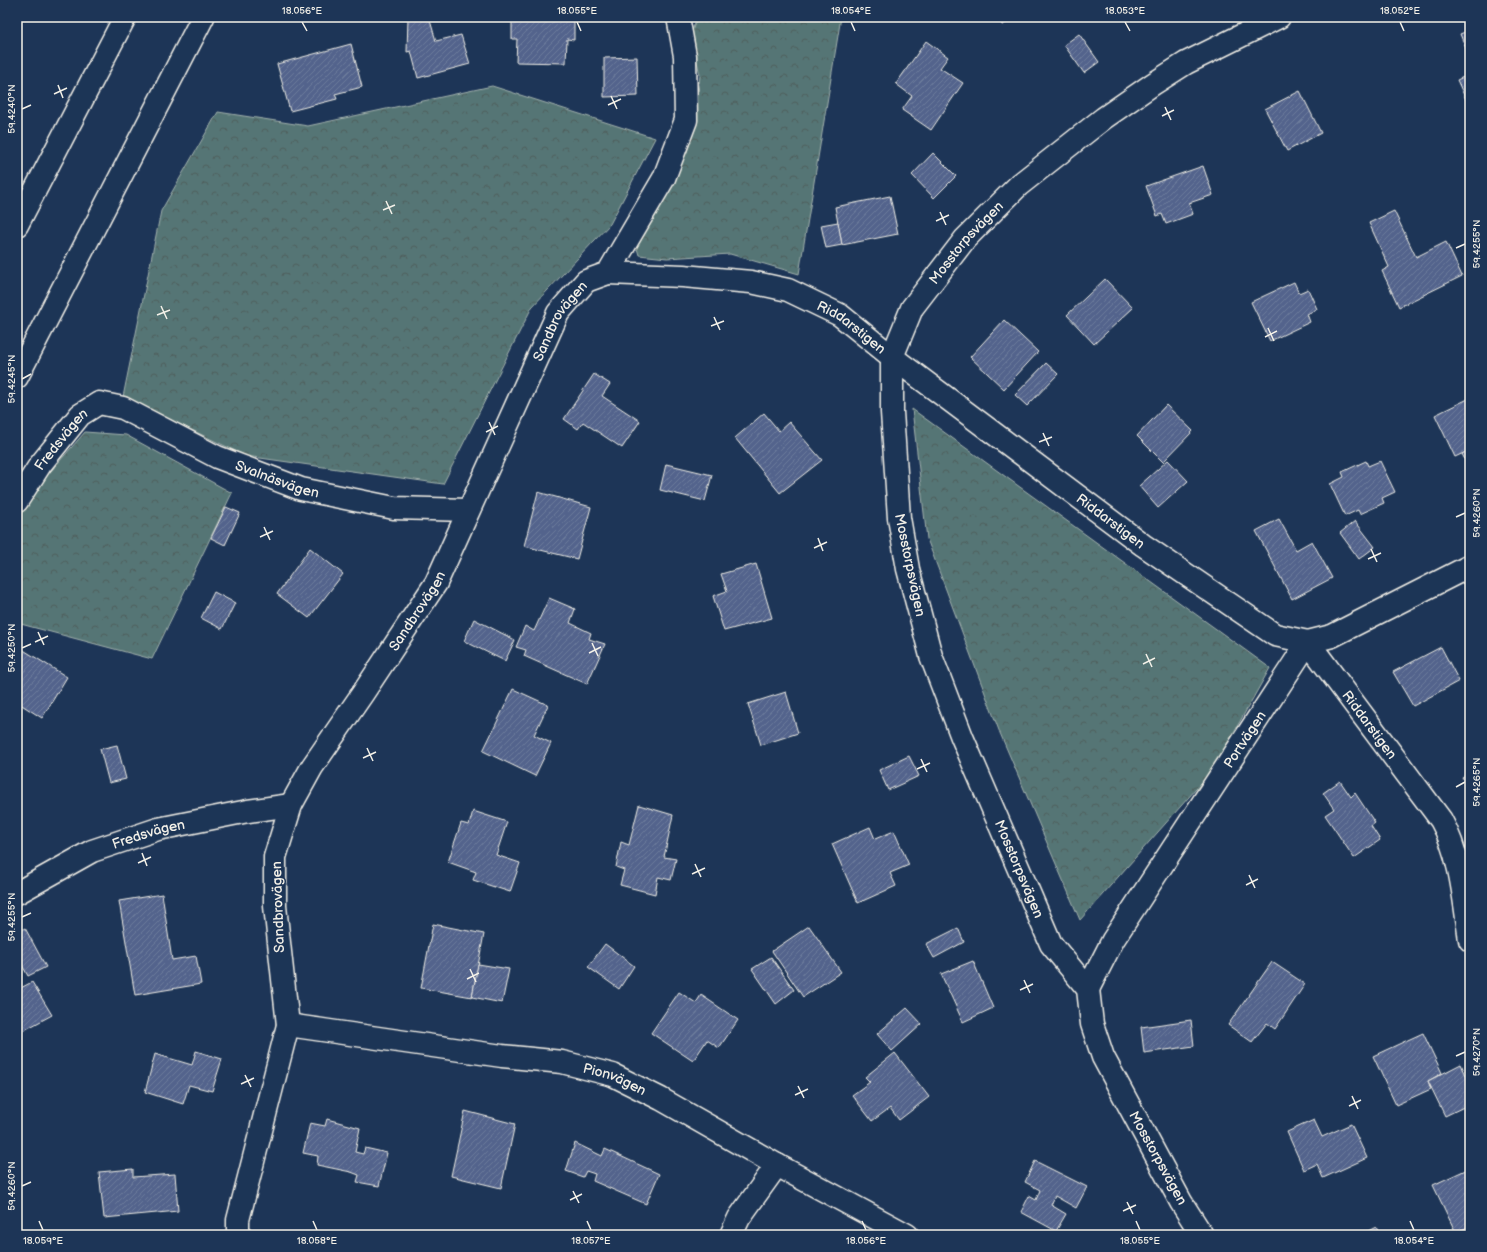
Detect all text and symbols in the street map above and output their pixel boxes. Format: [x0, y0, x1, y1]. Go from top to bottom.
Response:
text: 18.056°E [282, 5, 323, 17]
text: 18.055°E [557, 5, 597, 17]
text: 18.054°E [831, 5, 871, 17]
text: 18.053°E [1105, 5, 1146, 17]
text: 18.052°E [1380, 5, 1420, 17]
text: 59.4240°N [6, 84, 18, 134]
street label: Mosstorpsvägen [925, 197, 1007, 287]
text: 59.4255°N [1471, 220, 1483, 268]
street label: Sandbrovägen [529, 277, 591, 364]
street label: Riddarstigen [814, 297, 890, 357]
text: 59.4245°N [6, 354, 18, 404]
street label: Fredsvägen [30, 404, 90, 473]
street label: Svalnäsvägen [233, 456, 321, 501]
text: 59.4260°N [1471, 488, 1483, 538]
street label: Riddarstigen [1073, 490, 1148, 552]
street label: Mosstorpsvägen [891, 512, 929, 618]
street label: Sandbrovägen [385, 568, 449, 654]
text: 59.4250°N [6, 623, 18, 673]
street label: Riddarstigen [1339, 687, 1401, 762]
street label: Portvägen [1220, 707, 1269, 771]
text: 59.4265°N [1471, 757, 1483, 807]
street label: Fredsvägen [110, 815, 186, 852]
street label: Mosstorpsvägen [991, 818, 1047, 921]
street label: Sandbrovägen [268, 861, 288, 953]
text: 59.4255°N [6, 893, 18, 941]
text: 59.4270°N [1471, 1028, 1483, 1076]
street label: Pionvägen [581, 1059, 649, 1099]
street label: Mosstorpsvägen [1125, 1108, 1191, 1208]
text: 59.4260°N [6, 1161, 18, 1211]
text: 18.059°E [23, 1235, 64, 1247]
text: 18.058°E [297, 1235, 338, 1247]
text: 18.057°E [571, 1235, 611, 1247]
text: 18.056°E [846, 1235, 887, 1247]
text: 18.055°E [1120, 1235, 1160, 1247]
text: 18.054°E [1394, 1235, 1434, 1247]

